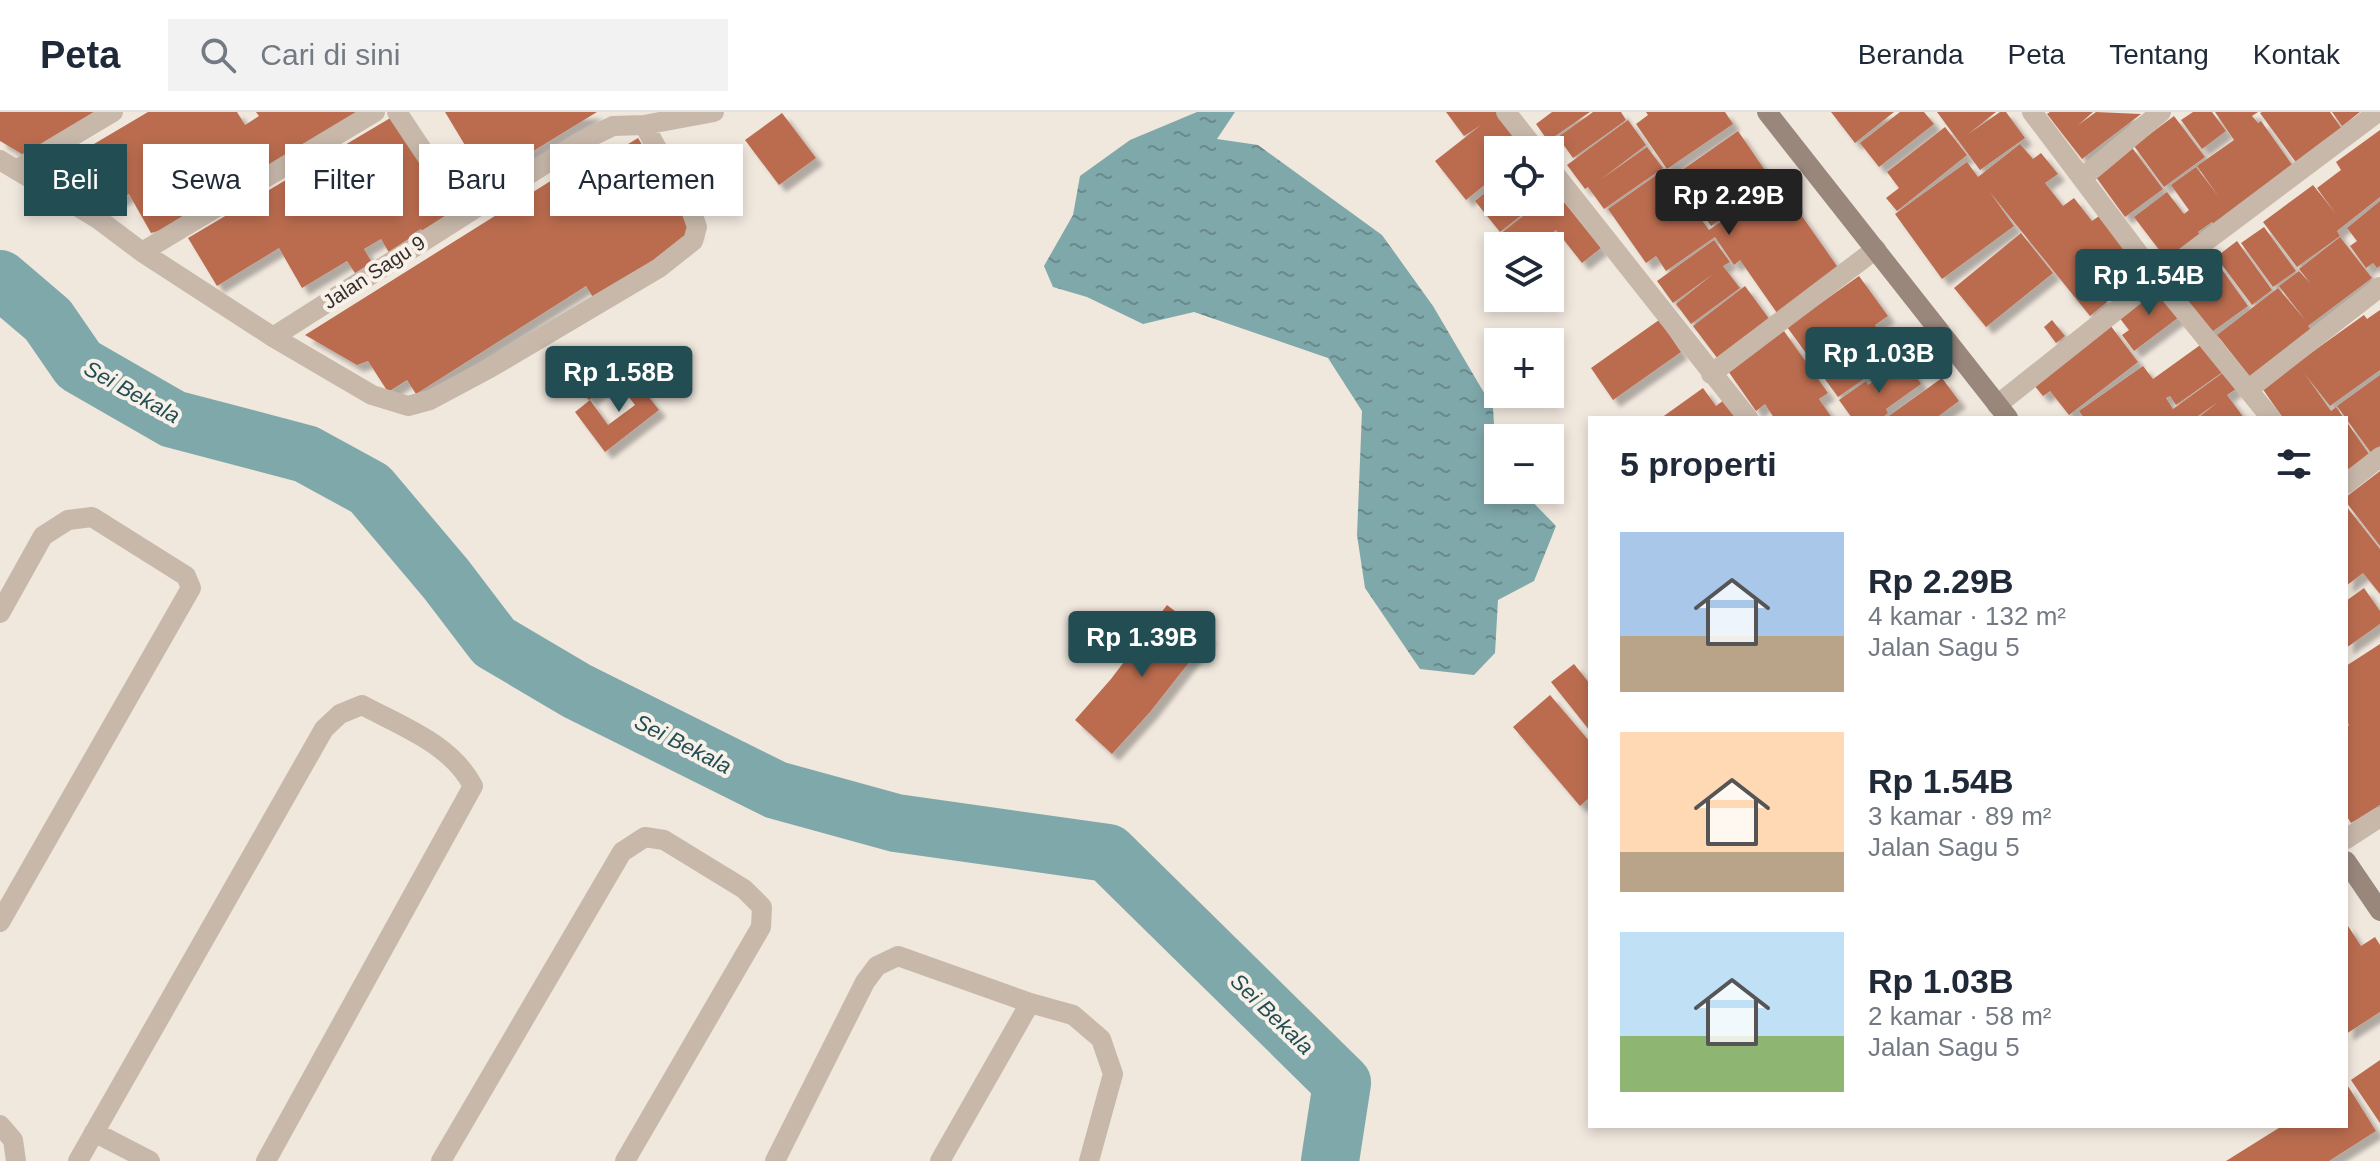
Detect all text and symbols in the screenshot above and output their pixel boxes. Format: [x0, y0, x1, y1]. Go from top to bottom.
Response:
search box [168, 19, 728, 91]
icon: search [196, 33, 240, 77]
text: Peta [40, 34, 120, 76]
text: Cari di sini [260, 38, 400, 71]
text: Beranda [1858, 39, 1964, 70]
text: Peta [2008, 39, 2065, 70]
text: Tentang [2109, 39, 2209, 70]
text: Kontak [2253, 39, 2340, 70]
map controls [1484, 136, 1564, 504]
button: locate [1484, 136, 1564, 216]
chip: Beli [24, 144, 127, 216]
chip: Sewa [143, 144, 269, 216]
chip: Filter [285, 144, 403, 216]
chip: Baru [419, 144, 534, 216]
chip: Apartemen [550, 144, 743, 216]
pin: Rp 2.29B [1646, 169, 1812, 237]
text: Rp 2.29B [1673, 180, 1785, 210]
street label: Jalan Sagu 9 [319, 231, 429, 313]
button: layers [1484, 232, 1564, 312]
pin: Rp 1.54B [2066, 249, 2232, 317]
text: Rp 1.54B [2093, 260, 2205, 290]
pin: Rp 1.03B [1796, 327, 1962, 395]
button: + [1484, 328, 1564, 408]
text: Rp 1.03B [1823, 338, 1935, 368]
pin: Rp 1.58B [536, 346, 702, 414]
water label: Sei Bekala [80, 356, 184, 428]
text: Rp 1.58B [563, 357, 675, 387]
button: − [1484, 424, 1564, 504]
icon: filters [2272, 442, 2316, 486]
text: 5 properti [1620, 445, 1777, 483]
text: Rp 2.29B [1868, 562, 2014, 600]
icon: home [1684, 564, 1780, 660]
text: 4 kamar · 132 m² [1868, 601, 2066, 631]
pin: Rp 1.39B [1059, 611, 1225, 679]
text: Rp 1.39B [1086, 622, 1198, 652]
text: Jalan Sagu 5 [1868, 632, 2020, 662]
water label: Sei Bekala [630, 709, 736, 779]
text: Rp 1.54B [1868, 762, 2014, 800]
icon: home [1684, 764, 1780, 860]
text: 3 kamar · 89 m² [1868, 801, 2052, 831]
text: Jalan Sagu 5 [1868, 832, 2020, 862]
text: Rp 1.03B [1868, 962, 2014, 1000]
icon: home [1684, 964, 1780, 1060]
water label: Sei Bekala [1225, 968, 1319, 1060]
text: 2 kamar · 58 m² [1868, 1001, 2052, 1031]
text: Jalan Sagu 5 [1868, 1032, 2020, 1062]

